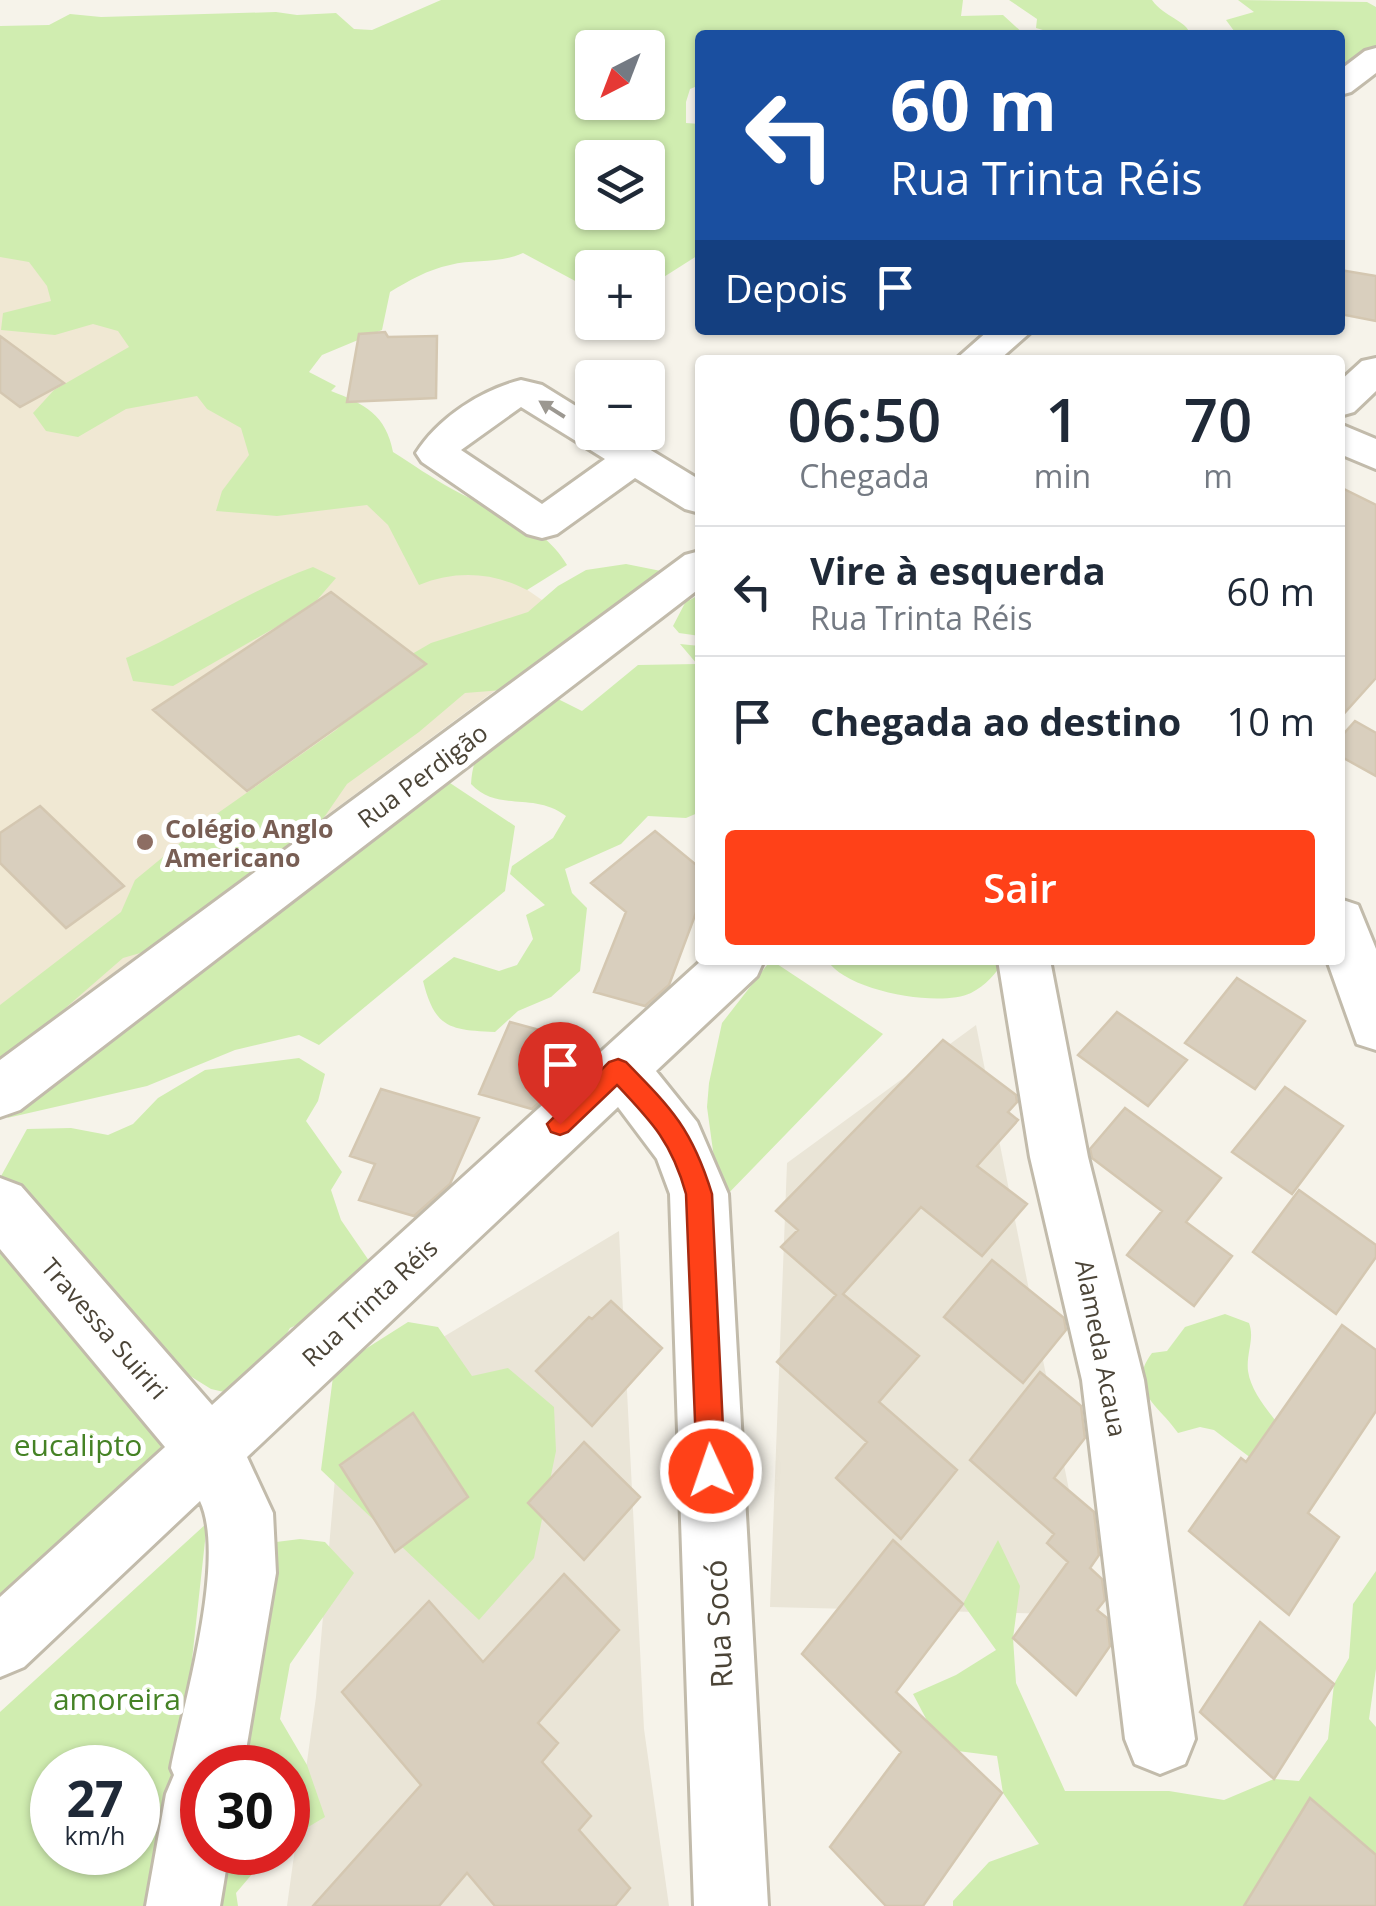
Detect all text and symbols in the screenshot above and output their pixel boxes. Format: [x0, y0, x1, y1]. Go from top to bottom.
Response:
north arrow [575, 30, 665, 120]
map controls [575, 30, 665, 450]
text: 60 m [890, 56, 1057, 152]
icon: left [725, 70, 855, 200]
button: layers [575, 140, 665, 230]
text: Rua Trinta Réis [890, 147, 1203, 208]
button: + [575, 250, 665, 340]
icon: arrive [868, 260, 923, 315]
text: Depois [725, 262, 848, 314]
button: − [575, 360, 665, 450]
text: 06:50 [788, 378, 941, 460]
text: 1 [1045, 378, 1080, 460]
text: 70 [1184, 378, 1252, 460]
one-way arrow [538, 401, 566, 418]
text: Chegada [799, 454, 930, 497]
text: min [1034, 454, 1091, 497]
text: m [1203, 454, 1233, 497]
text: Vire à esquerda [810, 544, 1106, 596]
icon: left [725, 564, 780, 619]
text: 60 m [1226, 565, 1315, 617]
text: Rua Trinta Réis [810, 596, 1032, 639]
icon: arrive [725, 694, 780, 749]
text: Chegada ao destino [810, 695, 1181, 747]
text: 10 m [1226, 695, 1315, 747]
street label: Rua Perdigão [350, 715, 494, 835]
place label: Colégio Anglo Americano [165, 811, 333, 874]
button: Sair [725, 830, 1315, 945]
marker: Colégio Anglo Americano [134, 831, 156, 853]
pin [518, 1022, 603, 1125]
icon: arrive [533, 1037, 588, 1092]
street label: Rua Trinta Réis [294, 1230, 444, 1374]
street label: Travessa Suiriri [34, 1250, 176, 1406]
street label: Alameda Acaua [1068, 1257, 1136, 1439]
position arrow [659, 1419, 763, 1523]
park label: eucalipto [14, 1424, 142, 1465]
street label: Rua Socó [694, 1559, 742, 1689]
park label: amoreira [53, 1678, 181, 1719]
speed limit sign: 30 [180, 1745, 310, 1875]
text: 27 [66, 1764, 124, 1832]
text: km/h [65, 1818, 125, 1852]

